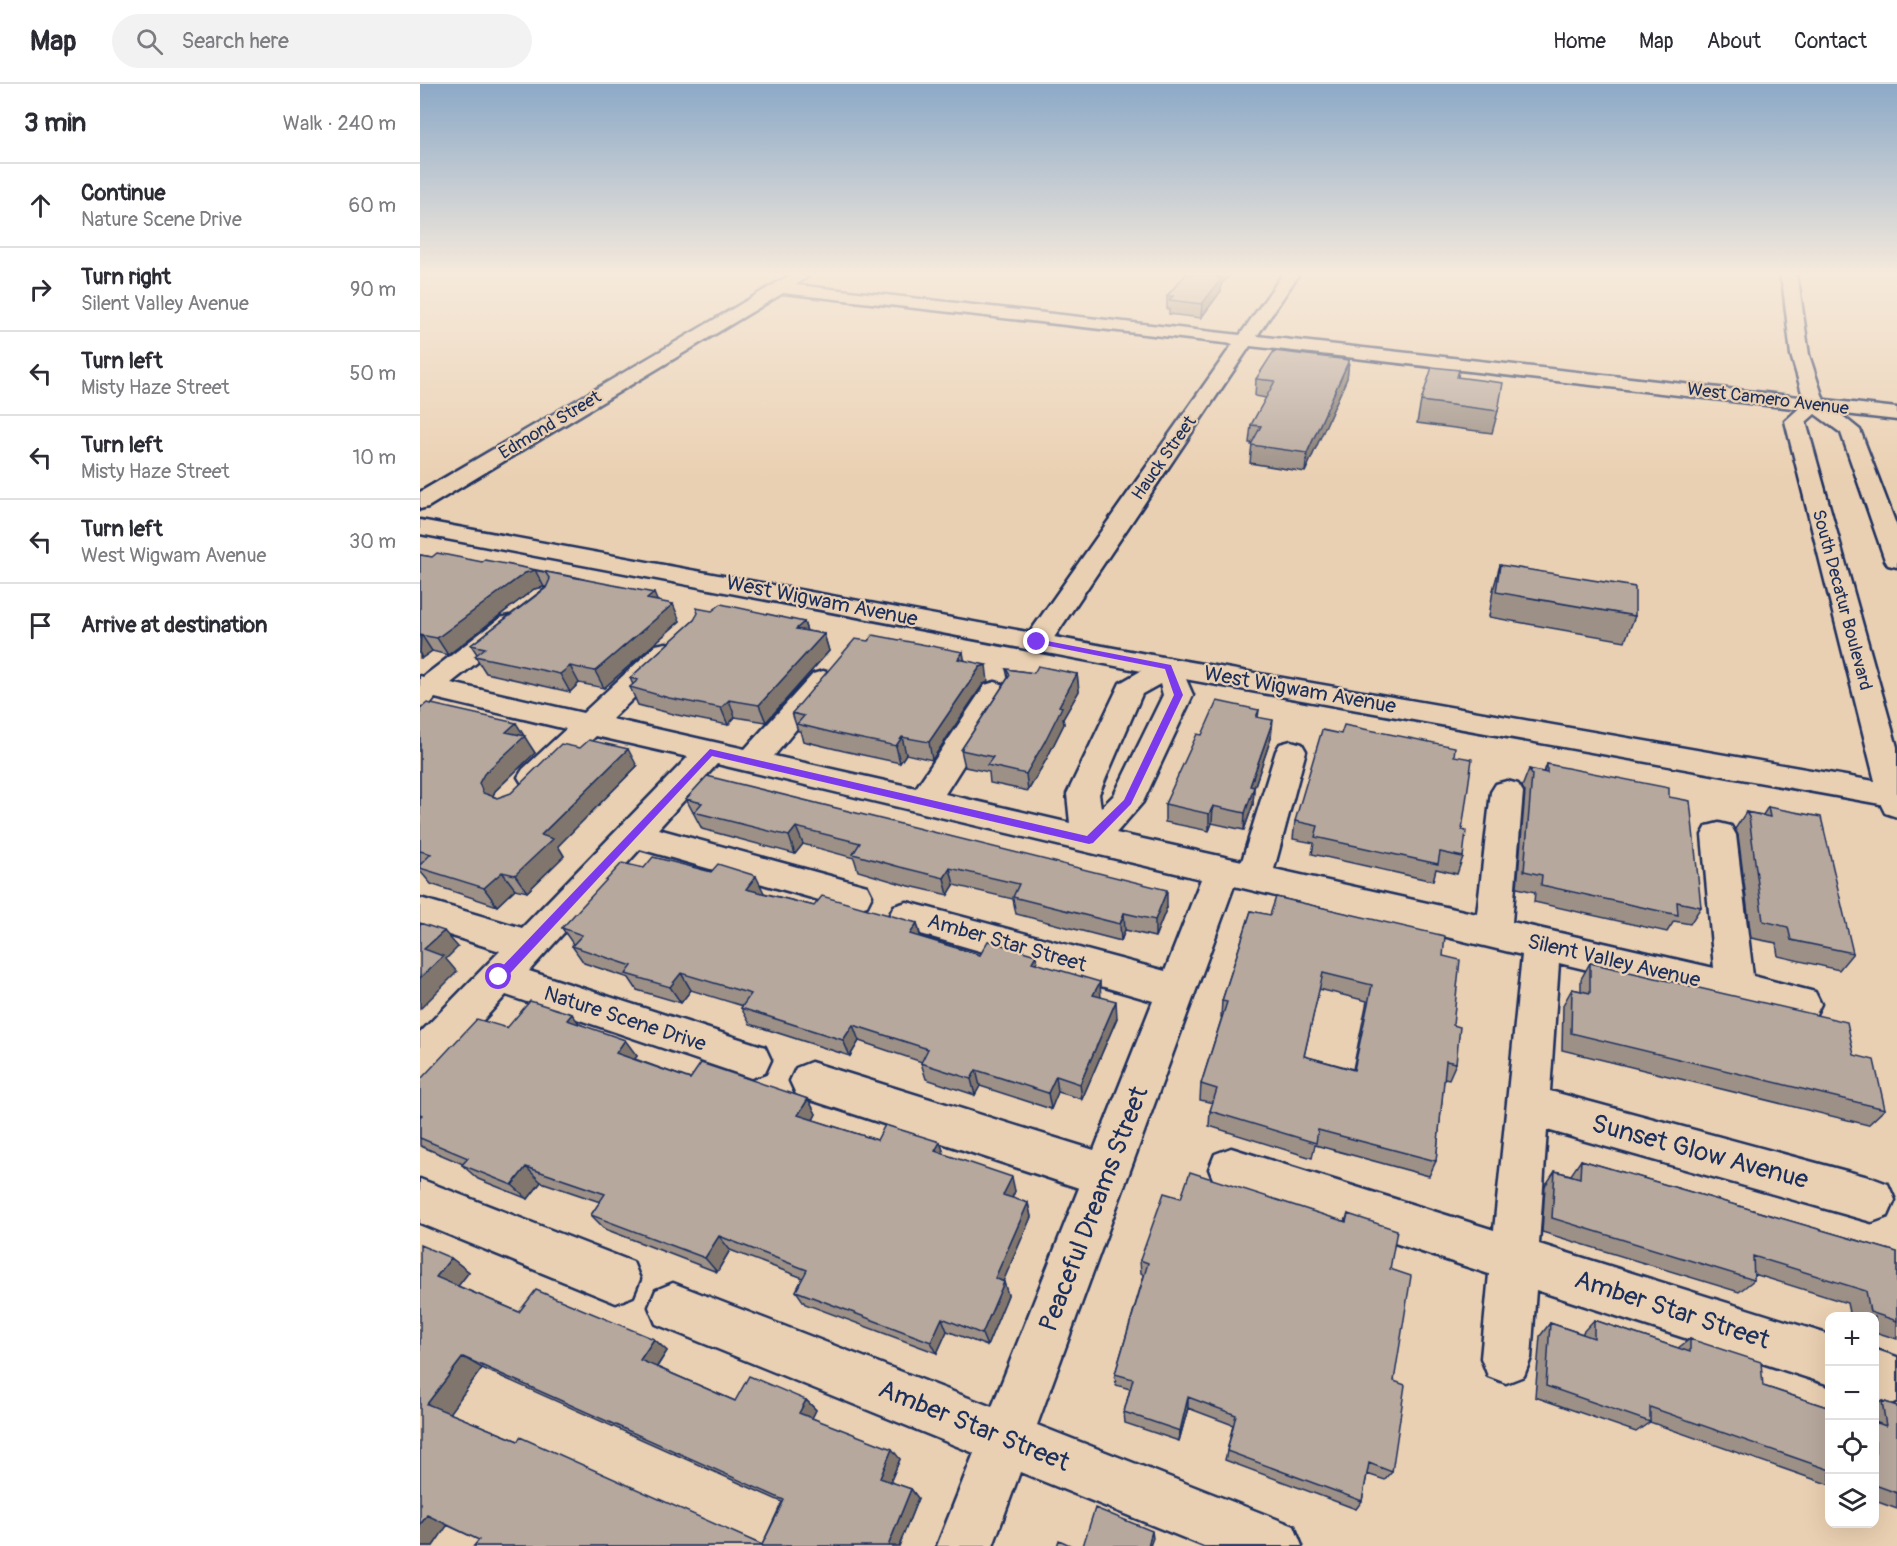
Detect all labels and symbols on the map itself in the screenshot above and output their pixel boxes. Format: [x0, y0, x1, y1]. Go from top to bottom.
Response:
street label: West Camero Avenue [1686, 378, 1850, 420]
street label: Edmond Street [495, 385, 606, 465]
street label: Hauck Street [1127, 411, 1202, 505]
street label: South Decatur Boulevard [1807, 507, 1877, 693]
street label: West Wigwam Avenue [724, 569, 921, 633]
route end [1023, 628, 1049, 654]
street label: West Wigwam Avenue [1202, 660, 1399, 720]
street label: Amber Star Street [924, 907, 1090, 979]
street label: Silent Valley Avenue [1525, 928, 1704, 994]
route start [485, 963, 511, 989]
street label: Nature Scene Drive [541, 980, 710, 1058]
street label: Peaceful Dreams Street [1032, 1081, 1156, 1336]
street label: Sunset Glow Avenue [1588, 1108, 1812, 1196]
street label: Amber Star Street [1570, 1263, 1774, 1357]
street label: Amber Star Street [874, 1373, 1075, 1479]

